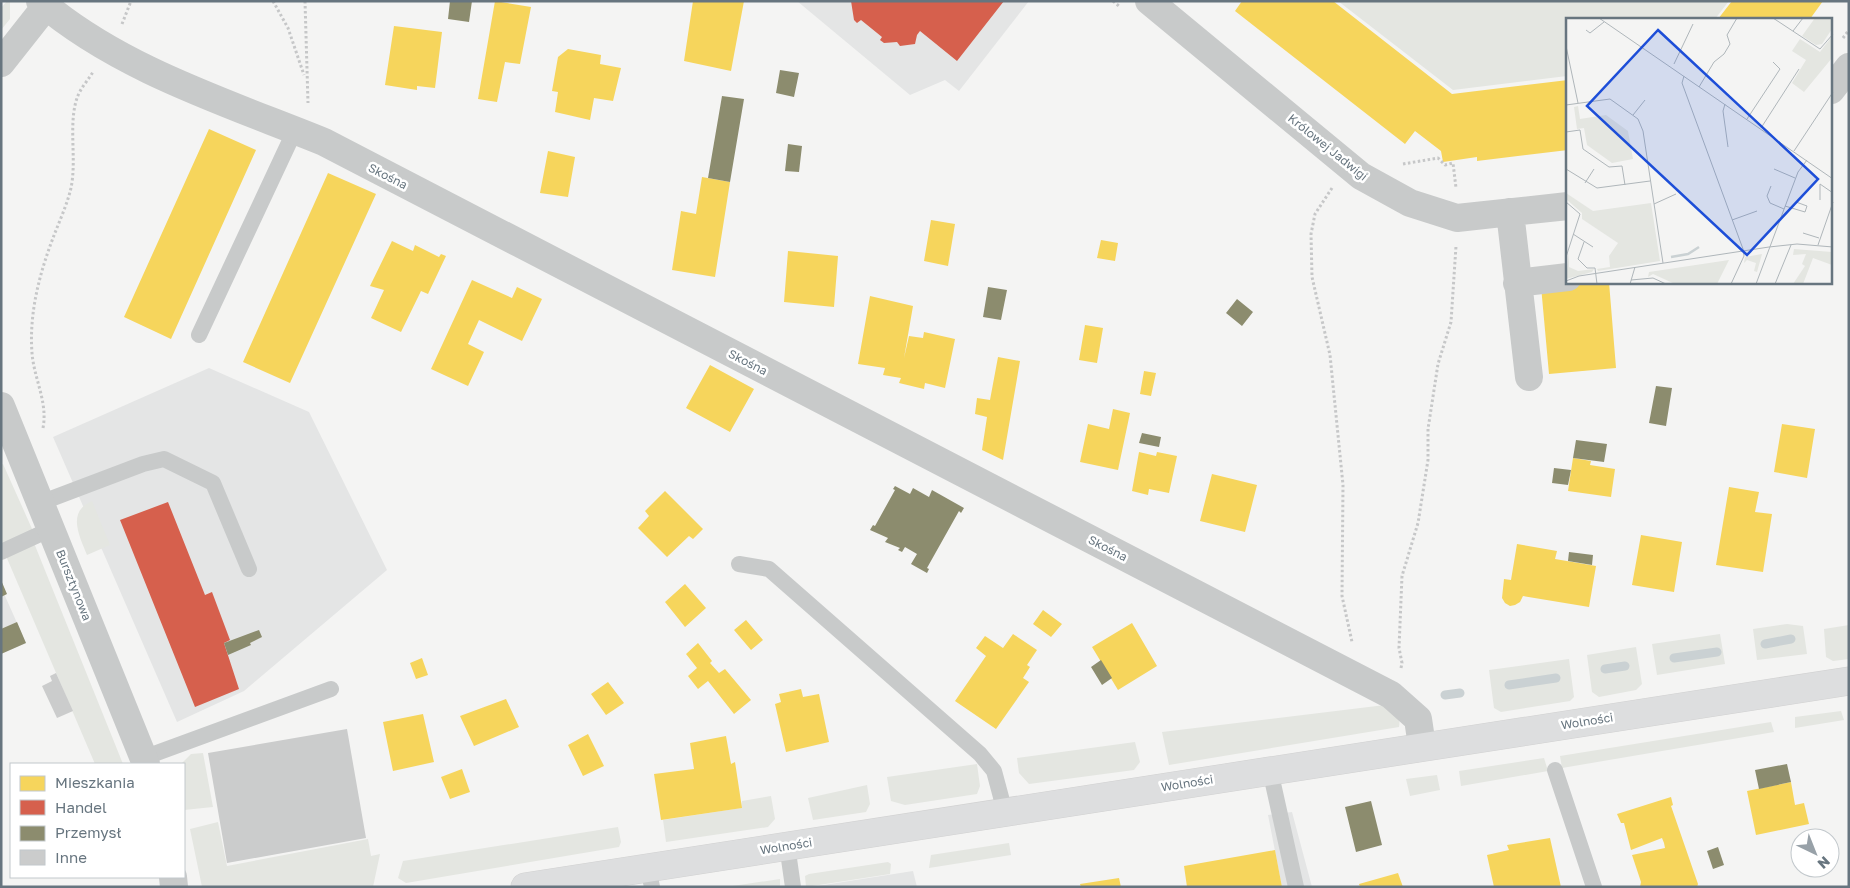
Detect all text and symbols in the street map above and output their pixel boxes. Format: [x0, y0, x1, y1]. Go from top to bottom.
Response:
inset map [1566, 18, 1832, 284]
street label: Królowej Jadwigi [1285, 110, 1371, 184]
street label: Skośna [366, 160, 410, 192]
street label: Skośna [726, 346, 770, 378]
street label: Skośna [1086, 532, 1130, 564]
street label: Bursztynowa [53, 547, 95, 623]
street label: Wolności [1560, 709, 1614, 733]
legend [10, 763, 185, 878]
street label: Wolności [1160, 771, 1214, 795]
text: Mieszkania [55, 773, 135, 791]
text: Handel [55, 798, 107, 816]
text: Przemysł [55, 823, 122, 841]
north arrow [1790, 828, 1840, 878]
street label: Wolności [759, 834, 813, 858]
text: Inne [55, 848, 87, 866]
text: N [1815, 853, 1834, 873]

